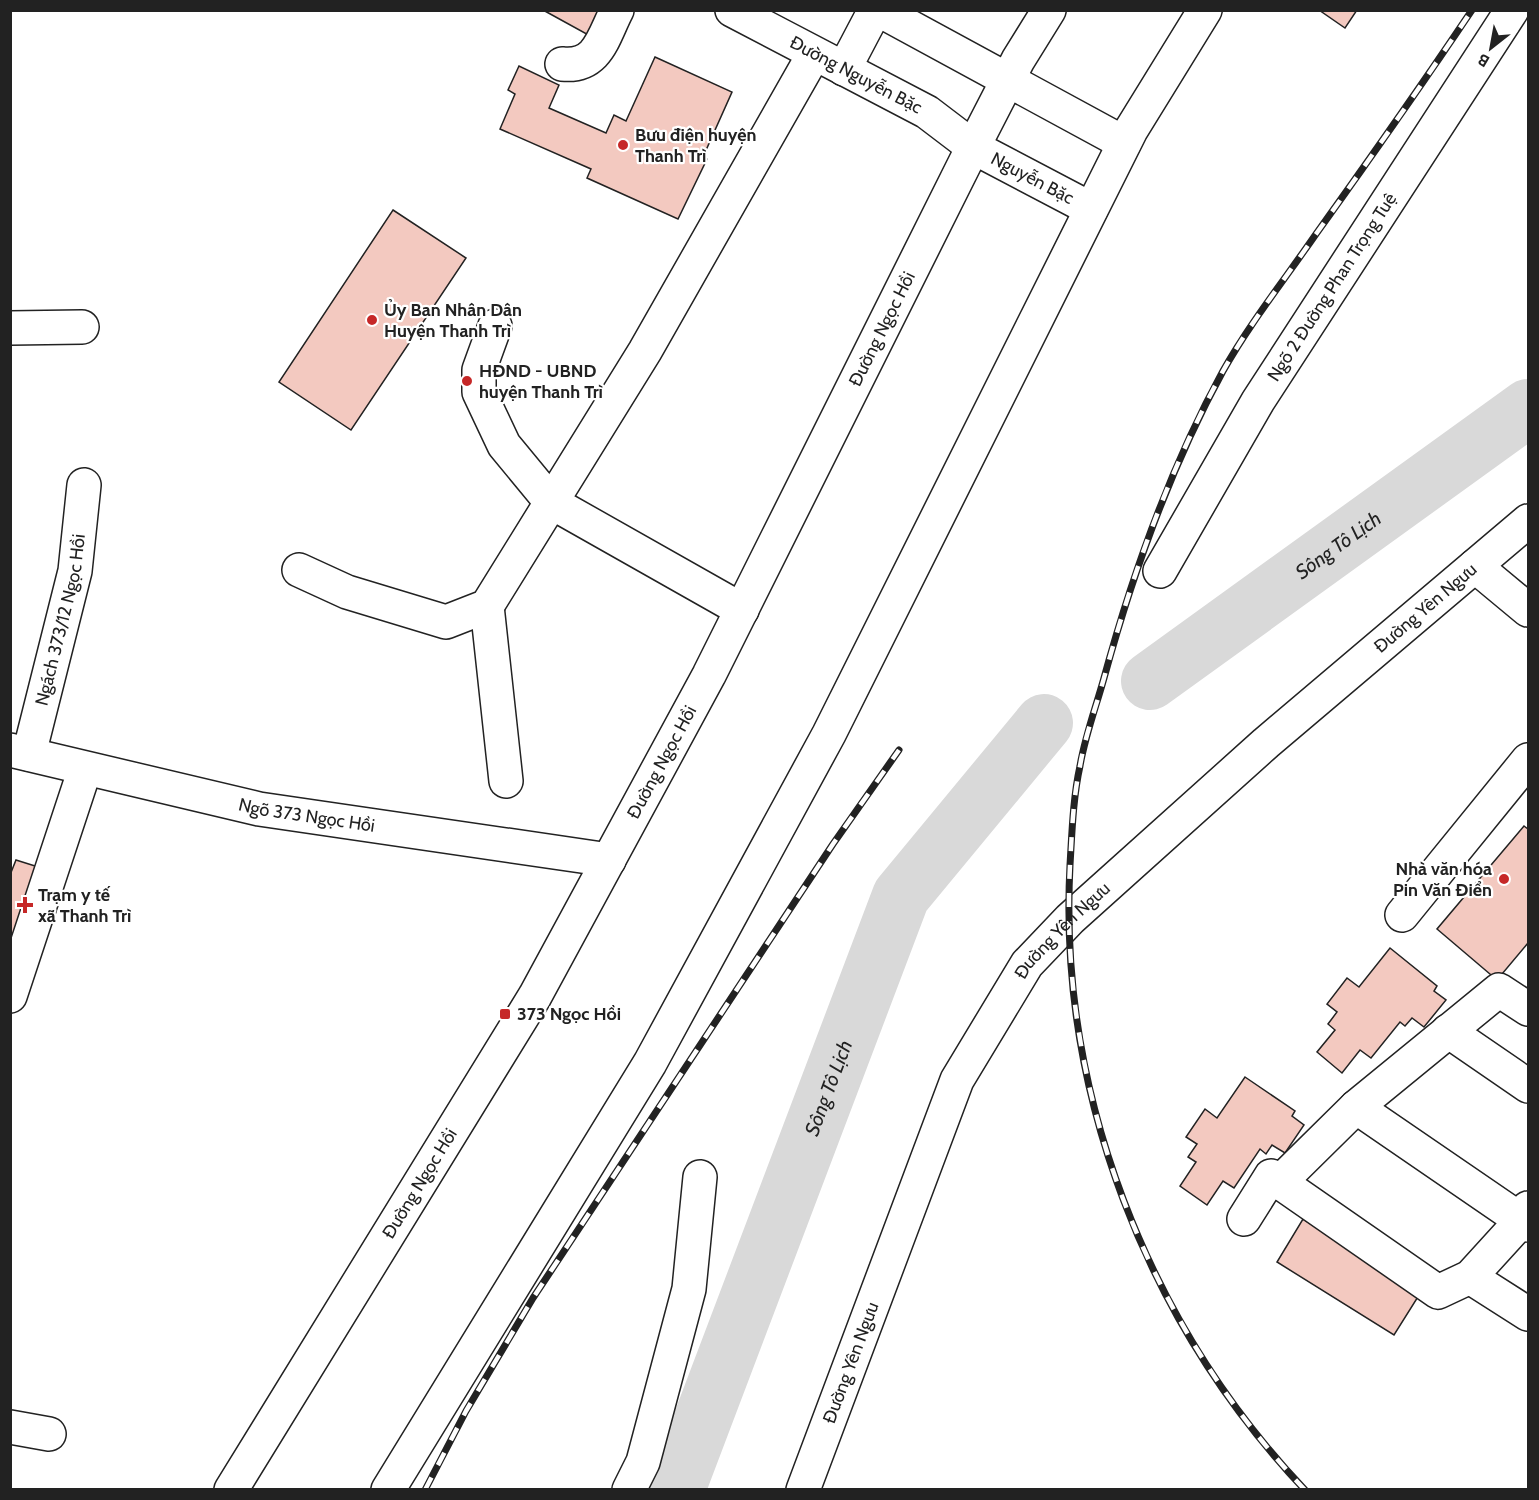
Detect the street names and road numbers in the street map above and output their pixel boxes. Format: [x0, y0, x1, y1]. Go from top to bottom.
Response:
street label: Đường Nguyễn Bặc [786, 31, 926, 119]
street label: Nguyễn Bặc [987, 147, 1078, 209]
street label: Ngõ 2 Đường Phan Trọng Tuệ [1263, 189, 1401, 386]
street label: Đường Ngọc Hồi [844, 268, 920, 390]
street label: Ngách 373/12 Ngọc Hồi [31, 533, 90, 708]
street label: Đường Yên Ngưu [1369, 558, 1481, 658]
street label: Đường Ngọc Hồi [622, 702, 701, 823]
street label: Ngõ 373 Ngọc Hồi [236, 794, 376, 837]
street label: Đường Yên Ngưu [1010, 877, 1115, 983]
street label: Đường Ngọc Hồi [377, 1124, 462, 1243]
street label: Đường Yên Ngưu [818, 1299, 884, 1426]

